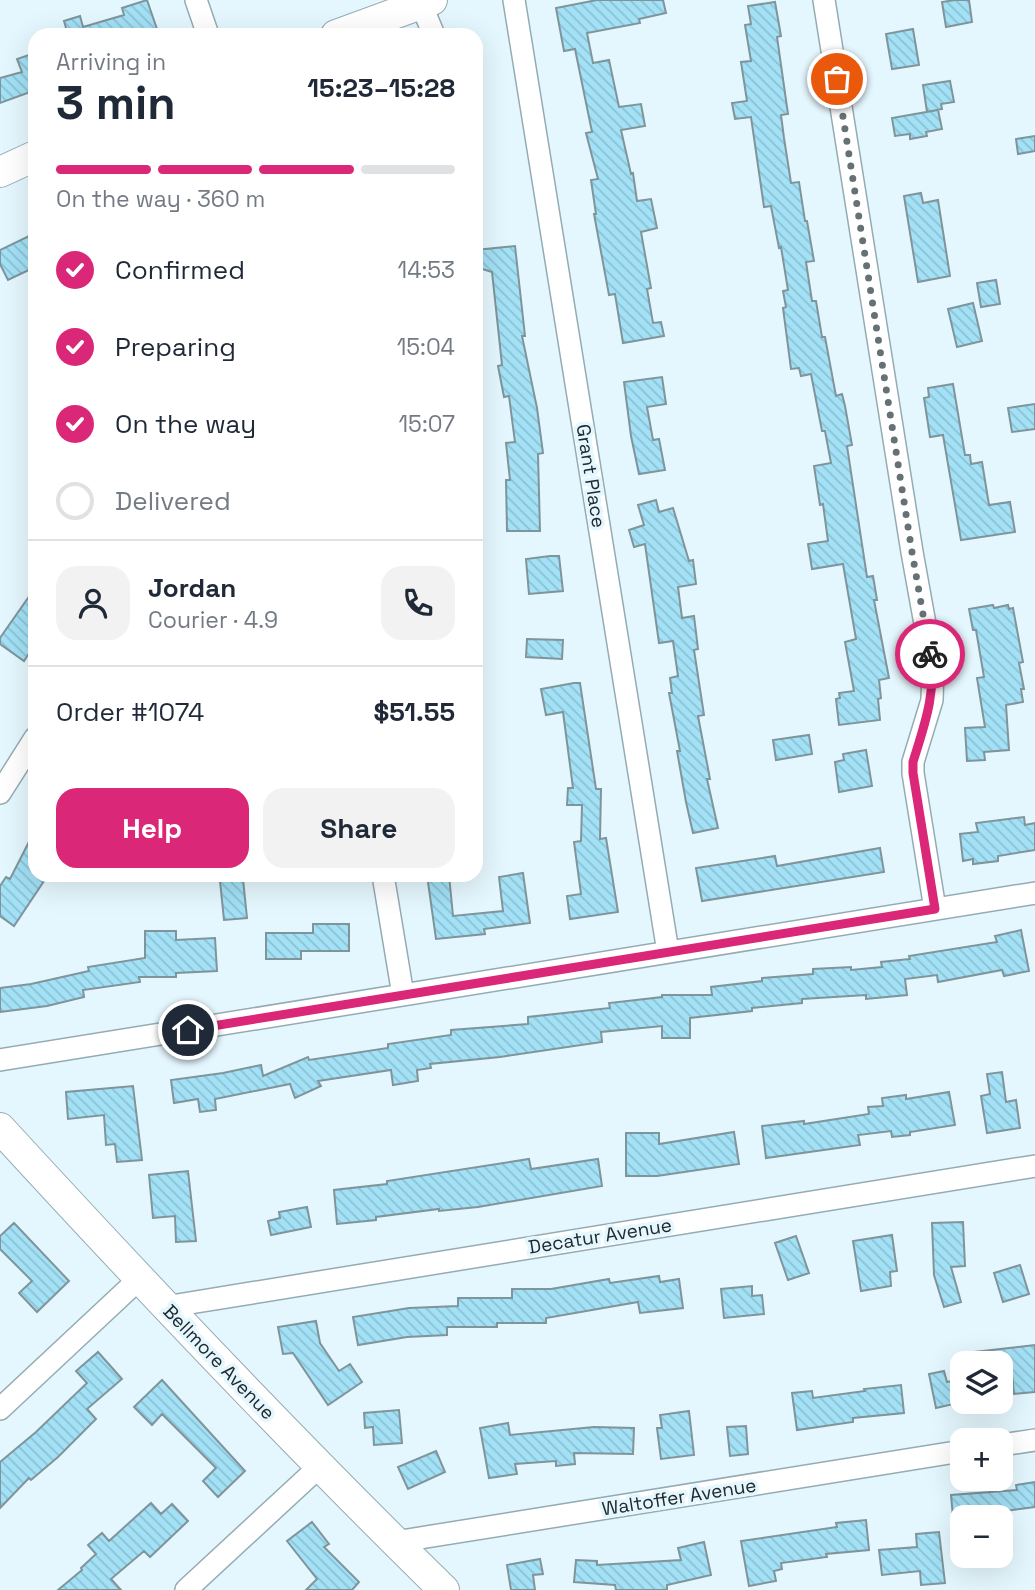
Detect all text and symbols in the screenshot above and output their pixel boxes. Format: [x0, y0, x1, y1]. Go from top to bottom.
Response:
text: Arriving in [56, 47, 166, 77]
pin [807, 49, 867, 109]
icon: bag [818, 60, 856, 98]
text: 15:23–15:28 [307, 71, 455, 105]
text: 3 min [56, 74, 176, 132]
text: On the way · 360 m [56, 184, 265, 214]
icon: check [56, 251, 94, 289]
text: Confirmed [115, 253, 245, 287]
text: 14:53 [398, 255, 455, 285]
icon: check [56, 328, 94, 366]
text: Preparing [115, 330, 236, 364]
text: 15:04 [397, 332, 455, 362]
icon: check [56, 405, 94, 443]
text: On the way [115, 407, 256, 441]
text: 15:07 [398, 409, 455, 439]
street label: Grant Place [570, 422, 612, 530]
text: Delivered [115, 484, 231, 518]
button: person [56, 566, 130, 640]
button: phone [381, 566, 455, 640]
text: Jordan [148, 571, 236, 605]
text: Courier · 4.9 [148, 605, 278, 635]
courier [895, 619, 965, 689]
icon: bike [911, 635, 949, 673]
text: Order #1074 [56, 695, 204, 729]
text: $51.55 [373, 695, 455, 729]
button: Help [56, 788, 249, 868]
button: Share [263, 788, 455, 868]
pin [158, 1000, 218, 1060]
icon: home [169, 1011, 207, 1049]
street label: Decatur Avenue [527, 1212, 673, 1260]
street label: Bellmore Avenue [158, 1299, 280, 1425]
map controls [950, 1351, 1013, 1568]
button: layers [950, 1351, 1013, 1414]
button: + [950, 1428, 1013, 1491]
street label: Waltoffer Avenue [600, 1472, 758, 1522]
button: − [950, 1505, 1013, 1568]

